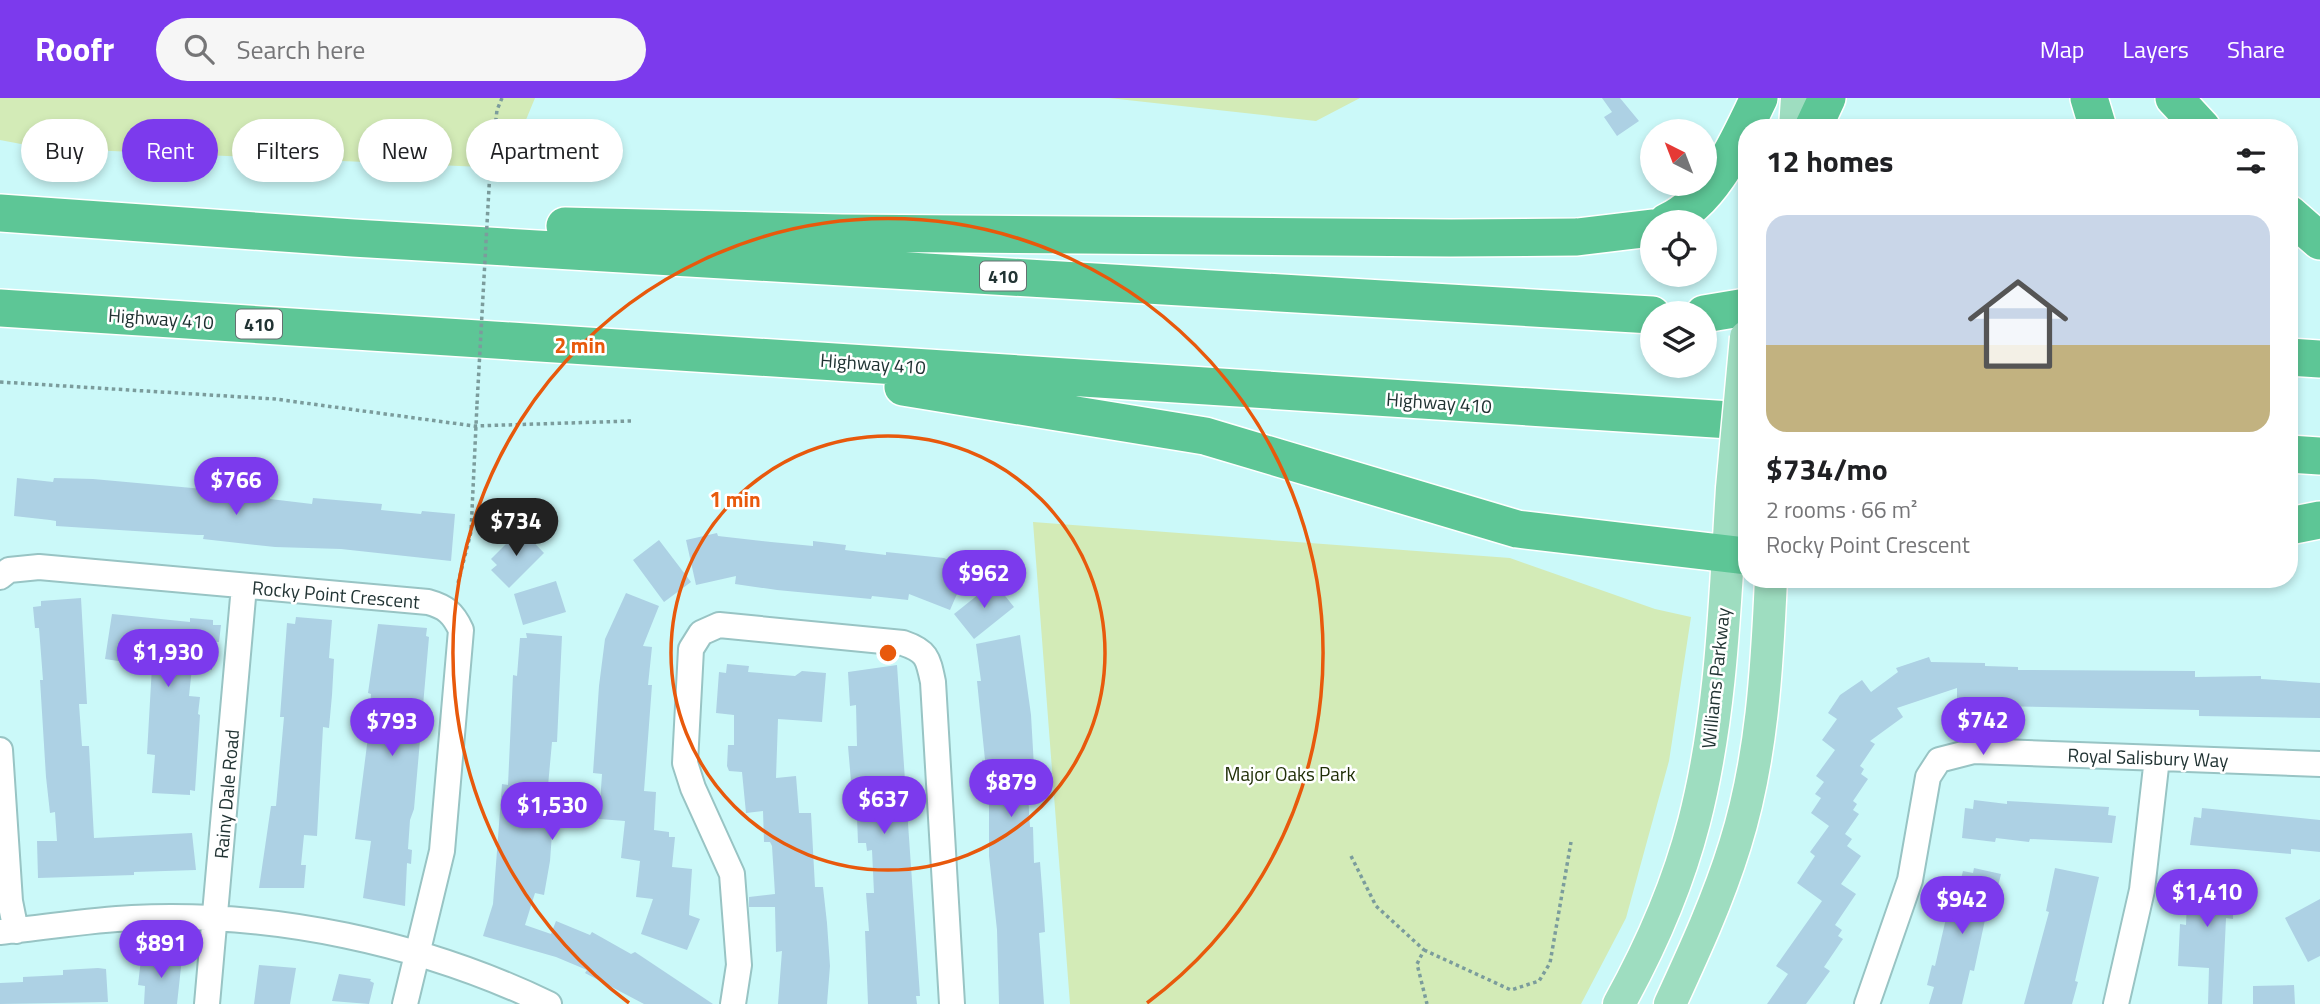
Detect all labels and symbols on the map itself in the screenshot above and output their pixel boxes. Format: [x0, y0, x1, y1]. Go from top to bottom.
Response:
north arrow [1640, 119, 1717, 196]
road number: 410 [980, 261, 1026, 290]
street label: Highway 410 [107, 300, 215, 336]
road number: 410 [236, 309, 282, 338]
text: 2 min [554, 329, 606, 361]
street label: Highway 410 [819, 345, 927, 381]
street label: Highway 410 [1385, 384, 1493, 420]
pin: $766 [195, 458, 277, 517]
text: 1 min [709, 483, 761, 515]
pin: $734 [475, 498, 557, 558]
pin: $962 [943, 550, 1025, 610]
street label: Rocky Point Crescent [251, 572, 421, 616]
street label: Williams Parkway [1693, 606, 1737, 750]
pin: $1,930 [111, 630, 225, 689]
centre of rings [876, 641, 900, 665]
pin: $793 [351, 698, 433, 758]
pin: $742 [1942, 698, 2024, 757]
street label: Rainy Dale Road [206, 728, 246, 860]
street label: Royal Salisbury Way [2067, 740, 2229, 774]
park label: Major Oaks Park [1225, 759, 1355, 788]
pin: $879 [970, 760, 1052, 819]
pin: $637 [843, 776, 925, 836]
pin: $1,530 [495, 782, 609, 842]
pin: $1,410 [2150, 870, 2264, 929]
pin: $942 [1921, 876, 2003, 936]
pin: $891 [120, 920, 202, 980]

